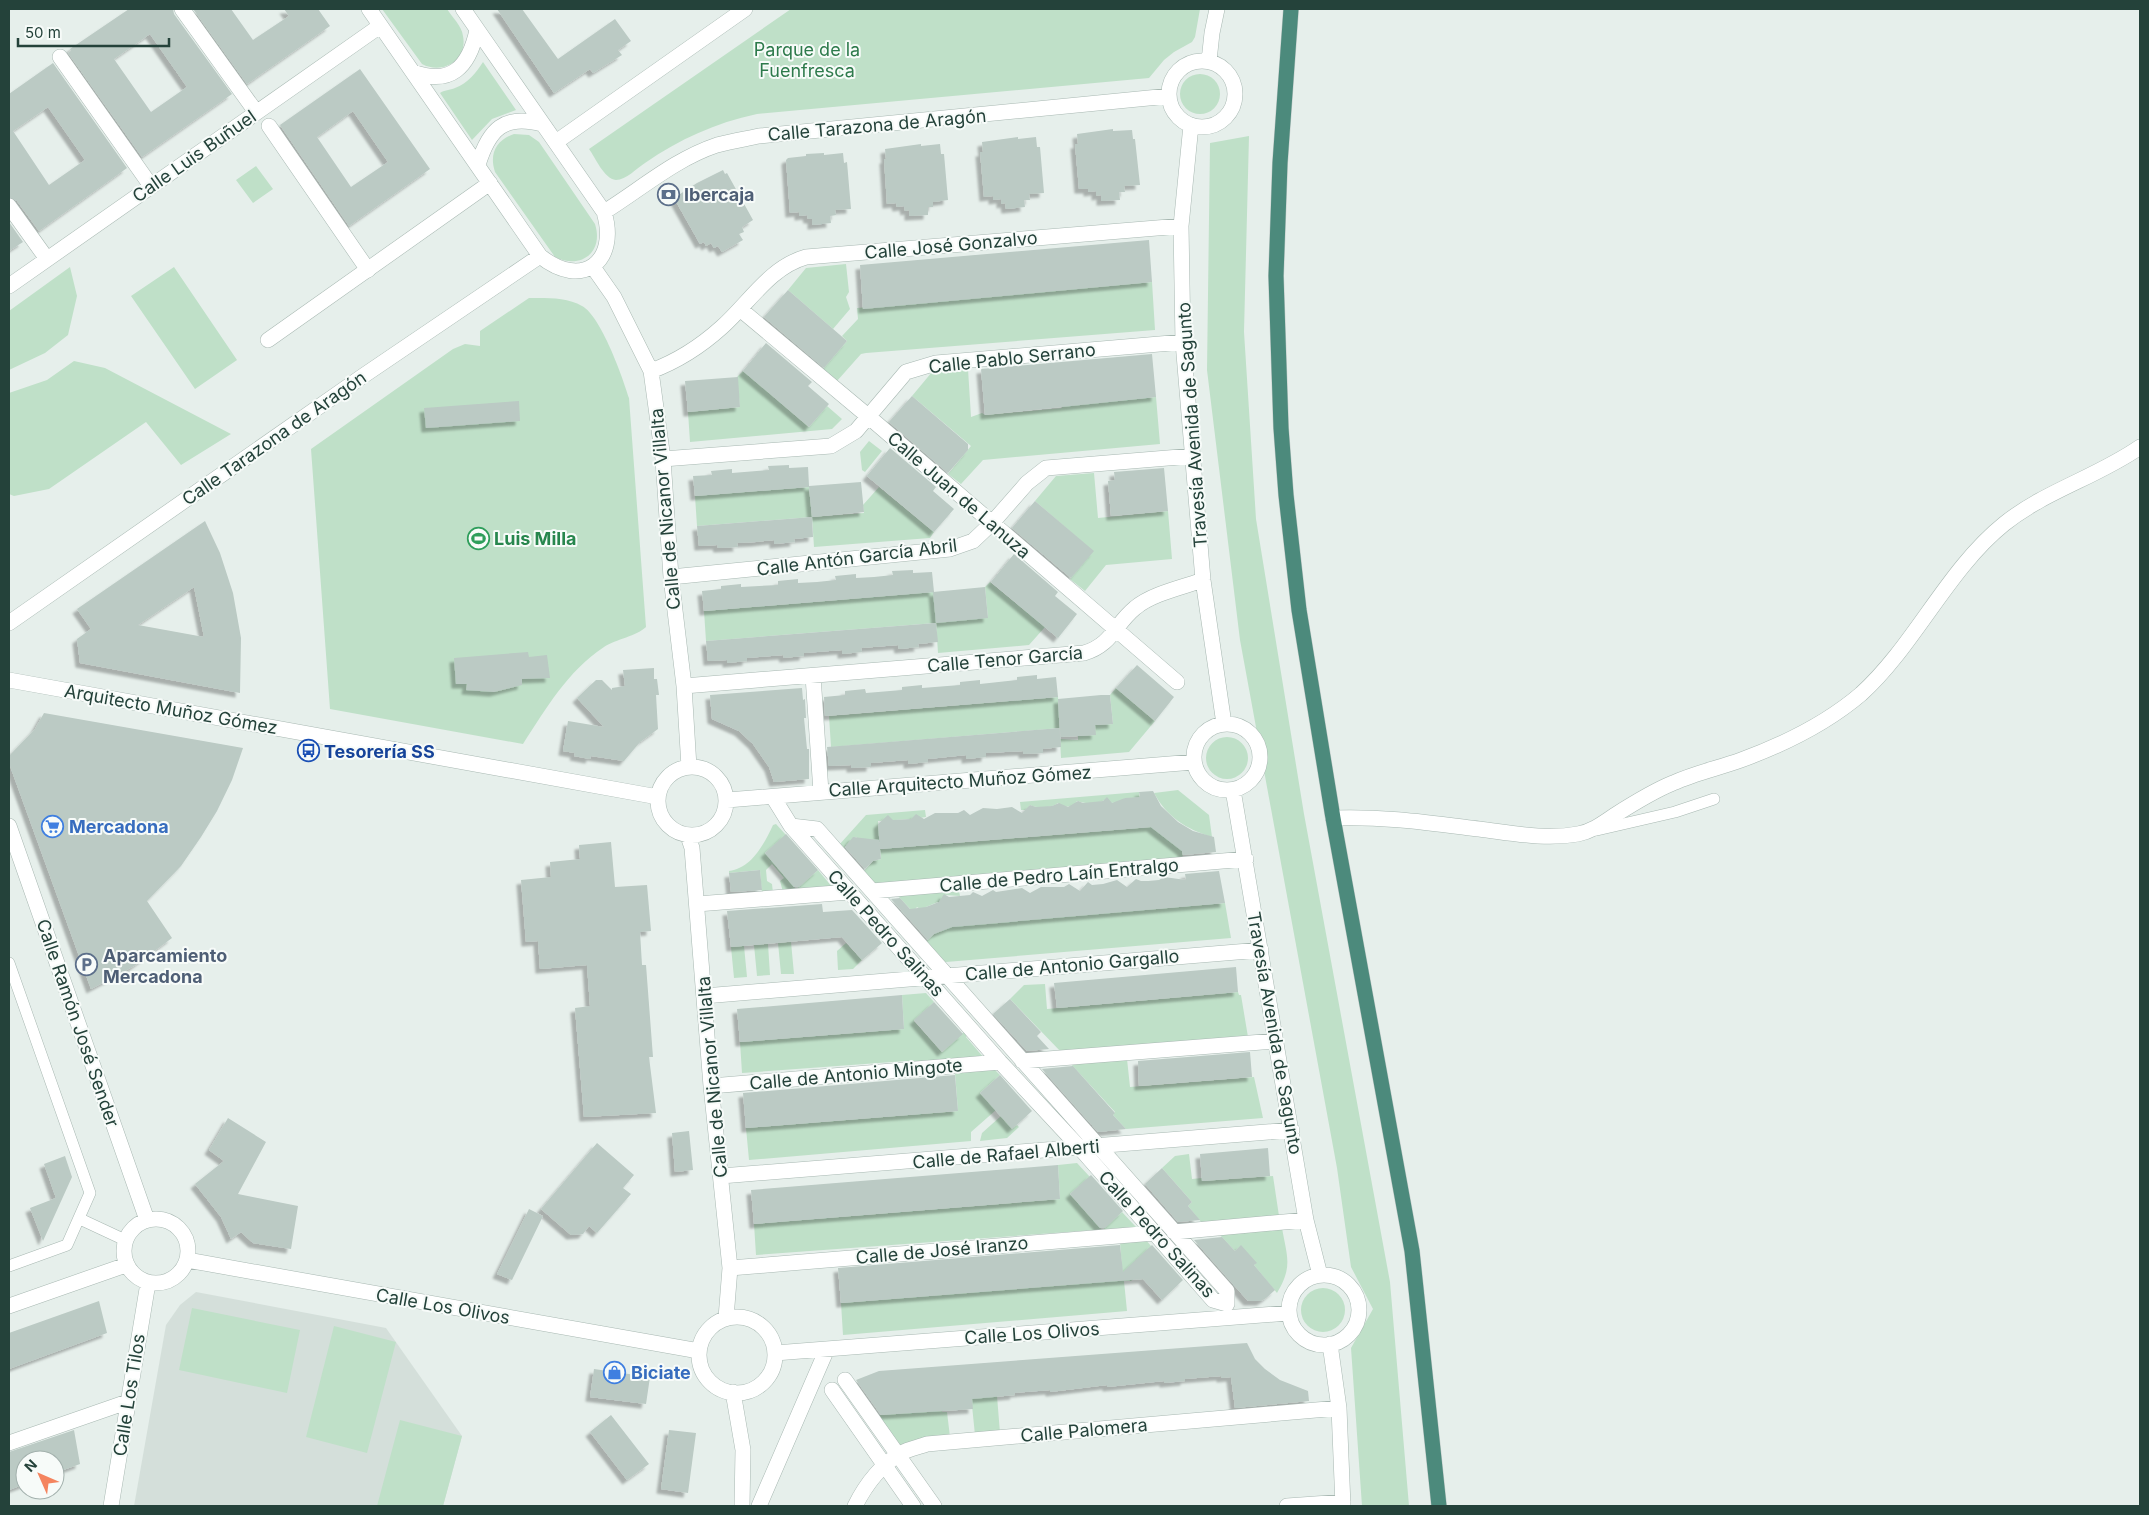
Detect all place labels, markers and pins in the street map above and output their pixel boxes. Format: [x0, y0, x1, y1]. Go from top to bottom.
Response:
bank icon: Ibercaja [656, 182, 680, 206]
place label: Ibercaja [684, 184, 755, 205]
sports icon: Luis Milla [466, 526, 490, 550]
place label: Luis Milla [494, 528, 576, 549]
bus stop icon: Tesorería SS [296, 739, 320, 763]
place label: Tesorería SS [324, 741, 435, 762]
supermarket icon: Mercadona [41, 814, 65, 838]
place label: Mercadona [69, 816, 169, 837]
place label: Aparcamiento Mercadona [103, 945, 227, 987]
parking icon: Aparcamiento Mercadona [75, 953, 99, 977]
shop icon: Biciate [603, 1360, 627, 1384]
place label: Biciate [631, 1362, 691, 1383]

